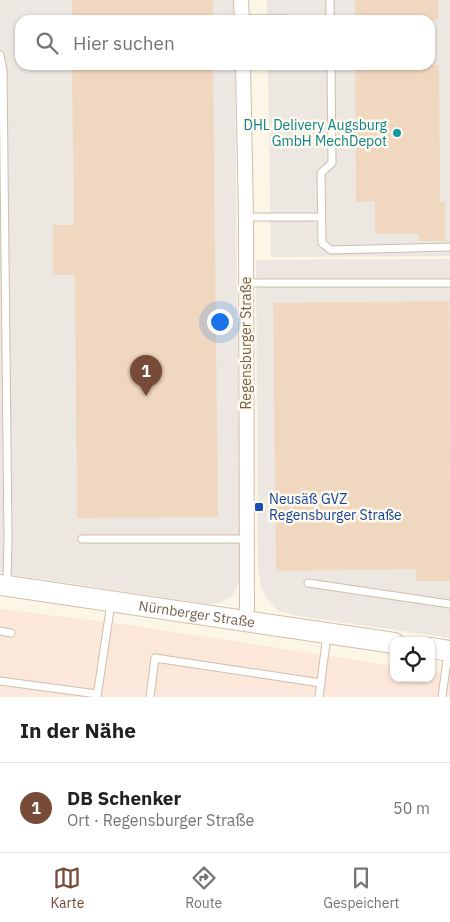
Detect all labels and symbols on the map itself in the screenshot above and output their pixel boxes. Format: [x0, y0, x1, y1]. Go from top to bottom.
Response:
place label: DHL Delivery Augsburg GmbH MechDepot [244, 116, 388, 150]
marker: DHL Delivery Augsburg GmbH MechDepot [391, 127, 403, 139]
street label: Regensburger Straße [237, 276, 255, 409]
your location [207, 309, 233, 335]
pin: 1 [130, 355, 162, 396]
place label: Neusäß GVZ Regensburger Straße [269, 490, 402, 524]
marker: Neusäß GVZ Regensburger Straße [253, 501, 265, 513]
street label: Nürnberger Straße [138, 597, 257, 631]

